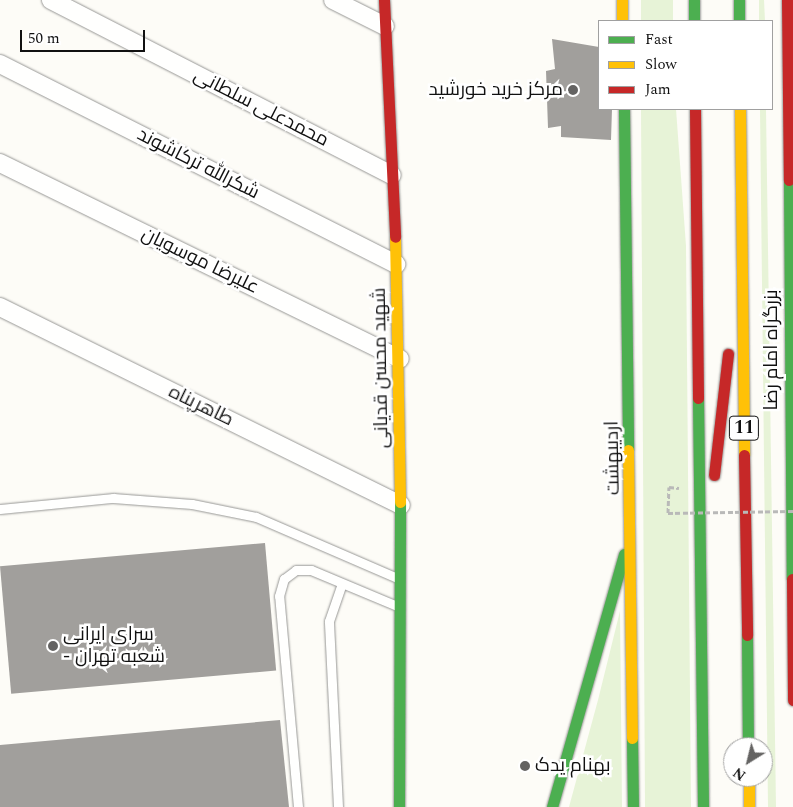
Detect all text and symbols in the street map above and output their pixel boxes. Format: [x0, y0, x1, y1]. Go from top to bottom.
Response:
scale bar [22, 20, 148, 52]
legend [598, 20, 773, 110]
text: 50 m [28, 27, 60, 50]
text: Fast [645, 28, 673, 51]
text: Slow [645, 53, 677, 76]
street label: محمدعلی سلطانی [190, 64, 332, 152]
text: Jam [645, 78, 671, 101]
place label: مرکز خرید خورشید [429, 79, 563, 101]
marker: مرکز خرید خورشید [567, 84, 579, 96]
street label: شکرالله ترکاشوند [133, 123, 263, 205]
street label: علیرضا موسویان [138, 223, 262, 299]
street label: شهید محسن قدیانی [368, 287, 394, 449]
street label: بزرگراه امام رضا [761, 290, 783, 410]
street label: طاهرپناه [165, 381, 237, 431]
road number: 11 [728, 412, 760, 443]
street label: اردیبهشت [601, 421, 625, 495]
place label: سرای ایرانی - شعبه تهران [63, 624, 165, 668]
marker: سرای ایرانی - شعبه تهران [47, 640, 59, 652]
north arrow [723, 737, 773, 787]
place label: بهنام یدک [535, 755, 611, 777]
marker: بهنام یدک [519, 760, 531, 772]
text: N [729, 762, 750, 786]

